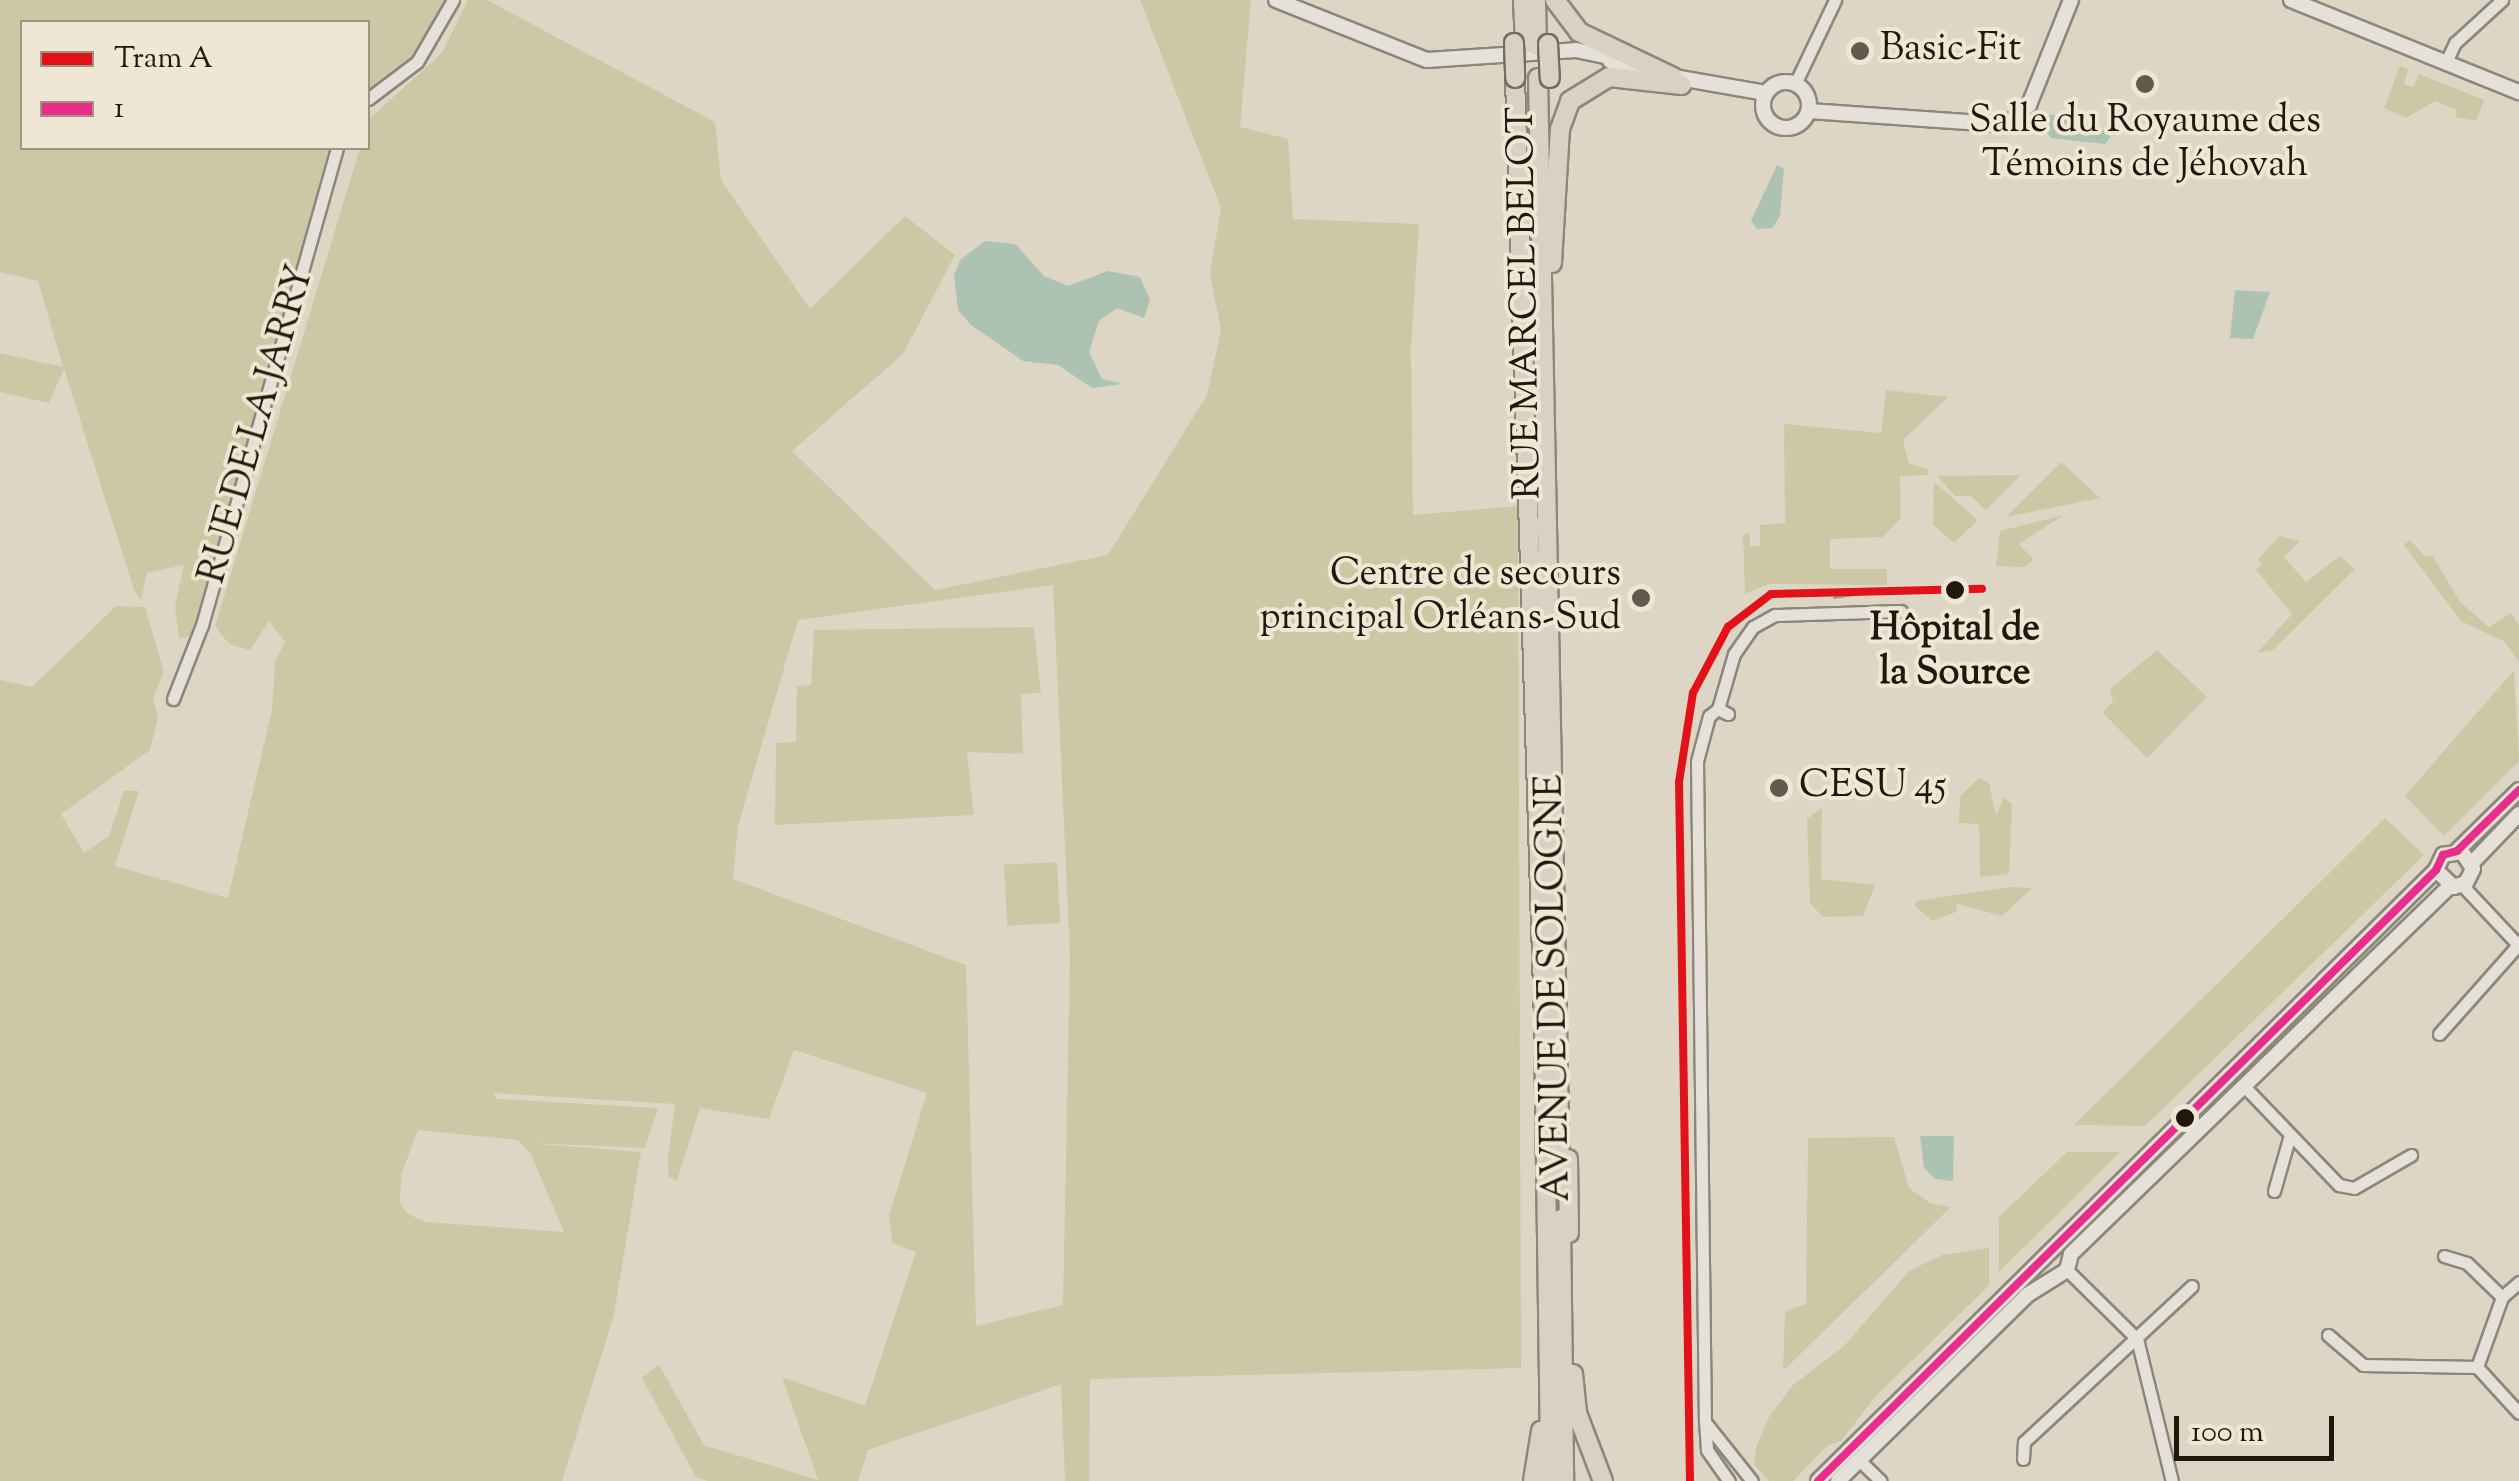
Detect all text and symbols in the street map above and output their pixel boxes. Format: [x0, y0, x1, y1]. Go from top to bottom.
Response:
legend [20, 20, 370, 150]
place label: Basic-Fit [1880, 28, 2021, 74]
text: Tram A [114, 38, 213, 81]
marker: Basic-Fit [1849, 40, 1871, 62]
marker: Salle du Royaume des Témoins de Jéhovah [2134, 73, 2156, 95]
text: 1 [114, 88, 124, 131]
place label: Salle du Royaume des Témoins de Jéhovah [1969, 100, 2321, 190]
street label: RUE MARCEL BELOT [1501, 106, 1553, 500]
street label: RUE DE LA JARRY [192, 261, 326, 589]
place label: Centre de secours principal Orléans-Sud [1259, 553, 1621, 642]
marker: Hôpital de la Source [1942, 577, 1968, 603]
marker: Centre de secours principal Orléans-Sud [1630, 587, 1652, 609]
place label: Hôpital de la Source [1870, 608, 2040, 698]
place label: CESU 45 [1799, 765, 1946, 811]
street label: AVENUE DE SOLOGNE [1529, 774, 1583, 1202]
marker: CESU 45 [1768, 777, 1790, 799]
unlabelled marker [2175, 1108, 2195, 1128]
scale bar [2179, 1396, 2339, 1458]
text: 100 m [2191, 1412, 2264, 1455]

